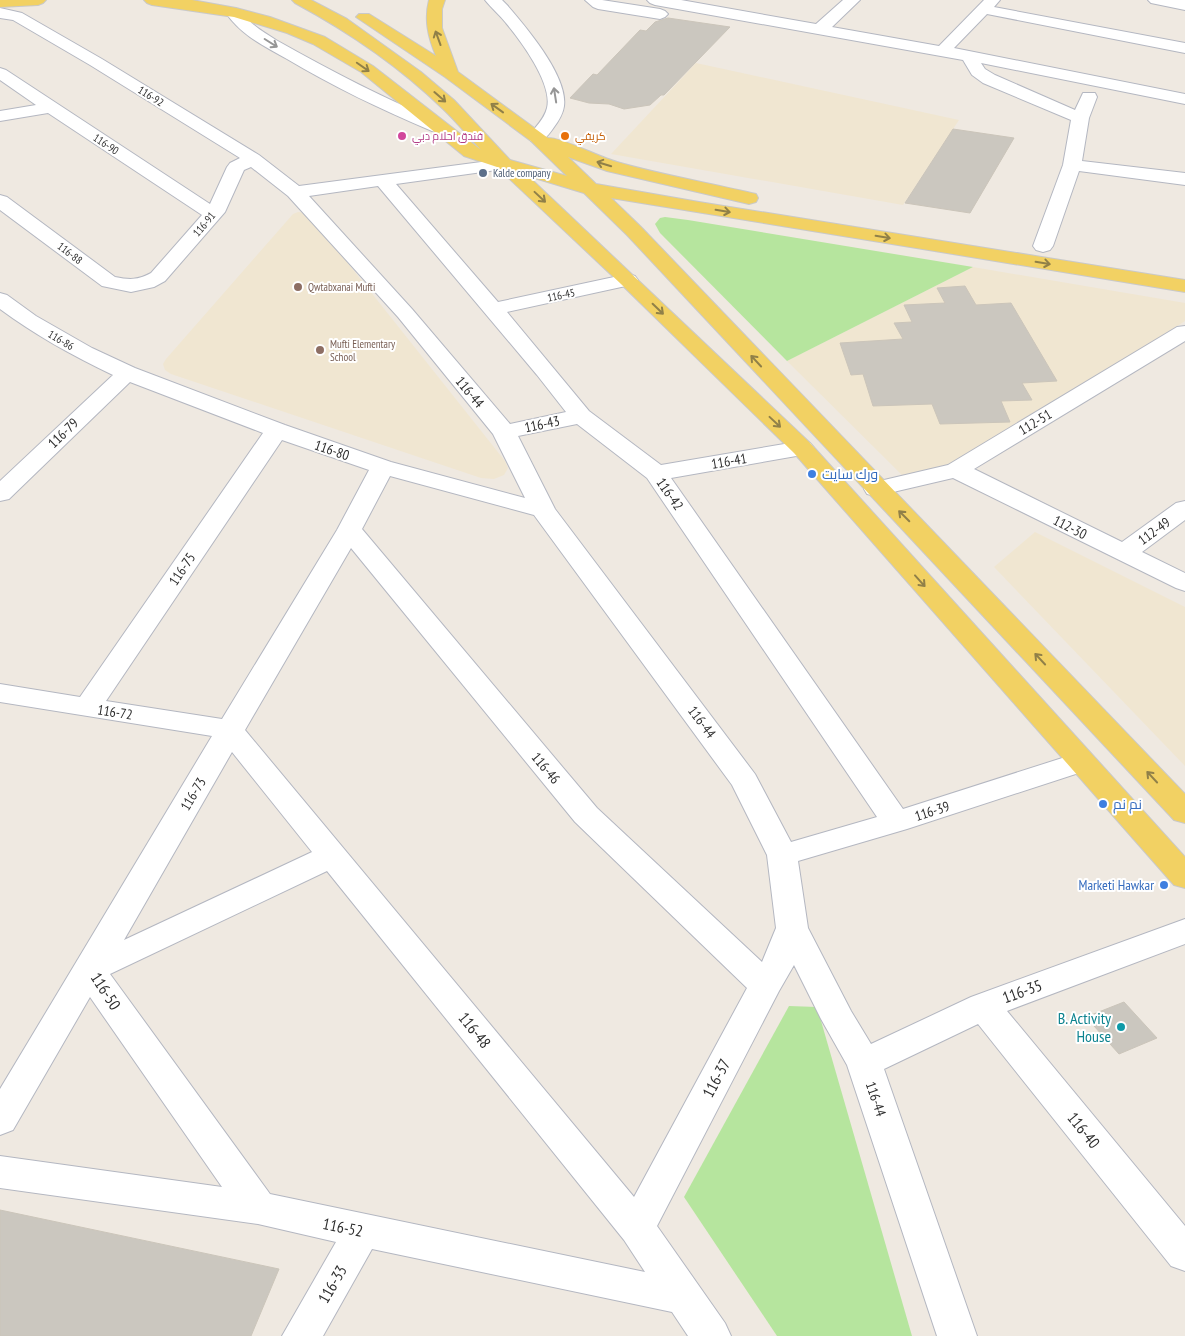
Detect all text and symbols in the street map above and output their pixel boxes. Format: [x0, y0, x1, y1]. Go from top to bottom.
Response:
one-way arrow [433, 30, 442, 46]
one-way arrow [264, 39, 278, 49]
one-way arrow [356, 62, 370, 72]
street label: 116-92 [135, 83, 167, 109]
one-way arrow [550, 87, 560, 103]
one-way arrow [434, 91, 447, 103]
one-way arrow [490, 103, 504, 113]
place label: فندق احلام دبي [412, 129, 483, 145]
place label: كريفي [575, 129, 606, 145]
street label: 116-90 [90, 130, 122, 158]
marker: فندق احلام دبي [396, 130, 408, 142]
marker: كريفي [559, 130, 571, 142]
one-way arrow [596, 158, 612, 168]
place label: Kalde company [493, 166, 551, 180]
marker: Kalde company [477, 167, 489, 179]
one-way arrow [534, 191, 546, 203]
one-way arrow [714, 207, 730, 217]
street label: 116-91 [190, 209, 218, 239]
one-way arrow [875, 233, 891, 243]
street label: 116-88 [55, 239, 85, 267]
one-way arrow [1035, 259, 1051, 269]
place label: Qwtabxanai Mufti [308, 280, 375, 294]
marker: Qwtabxanai Mufti [292, 281, 304, 293]
street label: 116-45 [546, 285, 576, 305]
one-way arrow [652, 303, 664, 315]
street label: 116-86 [45, 327, 77, 353]
place label: Mufti Elementary School [330, 337, 396, 364]
marker: Mufti Elementary School [314, 344, 326, 356]
one-way arrow [750, 354, 762, 367]
street label: 116-44 [452, 373, 489, 412]
street label: 112-51 [1015, 405, 1055, 439]
street label: 116-43 [523, 411, 561, 437]
street label: 116-79 [44, 414, 82, 452]
one-way arrow [769, 416, 781, 428]
street label: 116-80 [312, 436, 352, 464]
street label: 116-41 [710, 449, 748, 473]
place label: ورك سايت [822, 465, 878, 483]
marker: ورك سايت [806, 468, 818, 480]
street label: 116-42 [652, 474, 688, 514]
one-way arrow [898, 510, 910, 522]
street label: 112-30 [1050, 511, 1090, 543]
street label: 112-49 [1134, 513, 1174, 549]
street label: 116-75 [165, 549, 199, 589]
one-way arrow [914, 574, 926, 587]
one-way arrow [1034, 653, 1046, 665]
street label: 116-72 [96, 700, 134, 724]
street label: 116-44 [684, 702, 720, 742]
street label: 116-46 [528, 749, 564, 787]
one-way arrow [1146, 771, 1158, 784]
street label: 116-73 [176, 774, 210, 814]
place label: نم نم [1113, 795, 1142, 814]
street label: 116-39 [912, 797, 952, 825]
marker: نم نم [1097, 798, 1109, 810]
place label: Marketi Hawkar [1078, 876, 1154, 894]
marker: Marketi Hawkar [1158, 879, 1170, 891]
street label: 116-50 [87, 969, 125, 1013]
street label: 116-35 [999, 975, 1045, 1007]
street label: 116-48 [454, 1008, 496, 1052]
place label: B. Activity House [1058, 1008, 1111, 1046]
marker: B. Activity House [1115, 1021, 1127, 1033]
street label: 116-37 [698, 1055, 734, 1101]
street label: 116-44 [862, 1079, 891, 1119]
street label: 116-40 [1063, 1108, 1105, 1152]
street label: 116-52 [321, 1213, 365, 1241]
street label: 116-33 [313, 1261, 351, 1307]

